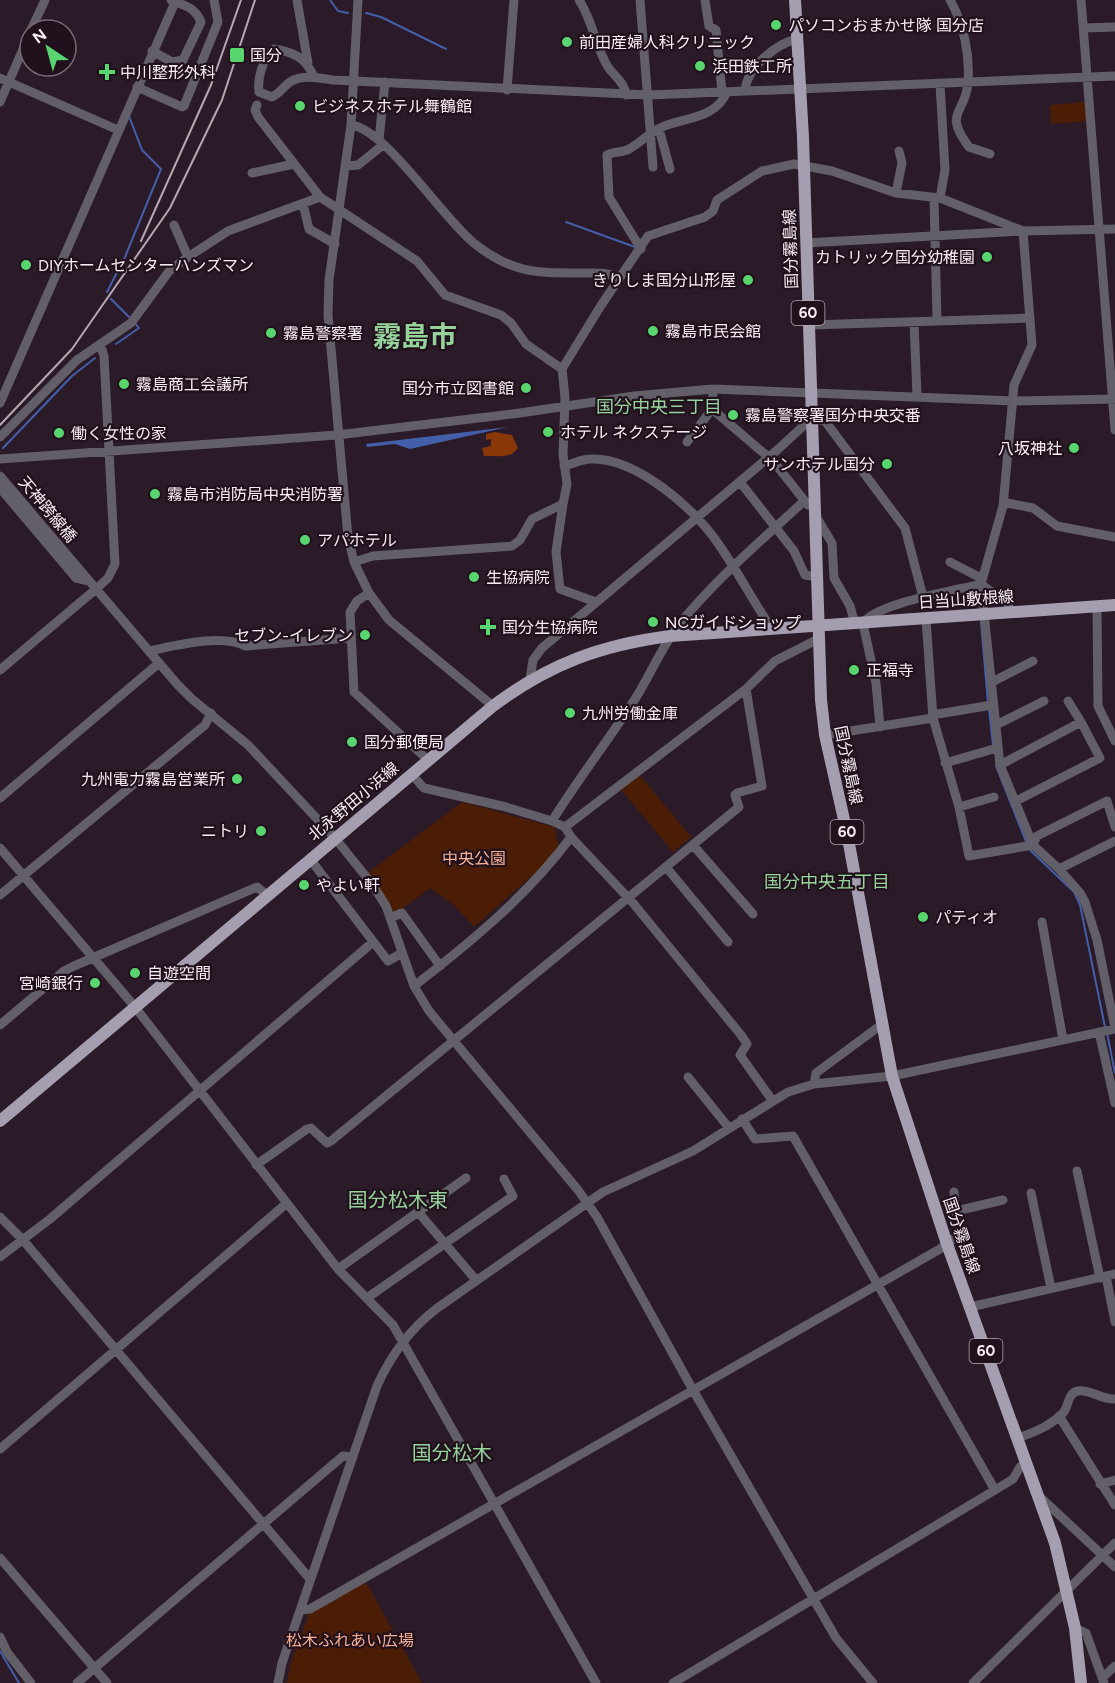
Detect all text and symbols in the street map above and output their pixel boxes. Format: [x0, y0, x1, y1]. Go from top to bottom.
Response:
place label: パソコンおまかせ隊 国分店 [788, 16, 984, 35]
north arrow [18, 18, 78, 78]
marker: パソコンおまかせ隊 国分店 [769, 18, 783, 32]
text: N [29, 25, 50, 48]
place label: 前田産婦人科クリニック [579, 33, 755, 52]
marker: 前田産婦人科クリニック [560, 35, 574, 49]
marker: 国分 [228, 46, 246, 64]
place label: 国分 [250, 46, 282, 65]
place label: 浜田鉄工所 [712, 57, 792, 76]
marker: 浜田鉄工所 [693, 59, 707, 73]
marker: 中川整形外科 [98, 63, 116, 81]
place label: 中川整形外科 [120, 63, 216, 82]
place label: ビジネスホテル舞鶴館 [312, 97, 472, 116]
marker: ビジネスホテル舞鶴館 [293, 99, 307, 113]
street label: 国分霧島線 [780, 209, 801, 289]
place label: カトリック国分幼稚園 [815, 248, 975, 267]
marker: カトリック国分幼稚園 [980, 250, 994, 264]
place label: DIYホームセンターハンズマン [38, 256, 254, 275]
marker: DIYホームセンターハンズマン [19, 258, 33, 272]
place label: きりしま国分山形屋 [592, 271, 736, 290]
marker: きりしま国分山形屋 [741, 273, 755, 287]
road number: 60 [792, 301, 824, 325]
district label: 霧島市 [373, 319, 457, 353]
place label: 霧島市民会館 [665, 322, 761, 341]
place label: 霧島警察署 [283, 324, 363, 343]
marker: 霧島市民会館 [646, 324, 660, 338]
marker: 霧島警察署 [264, 326, 278, 340]
place label: 霧島商工会議所 [136, 375, 248, 394]
marker: 霧島商工会議所 [117, 377, 131, 391]
place label: 国分市立図書館 [402, 379, 514, 398]
marker: 国分市立図書館 [519, 381, 533, 395]
district label: 国分中央三丁目 [596, 396, 722, 418]
place label: 霧島警察署国分中央交番 [745, 406, 921, 425]
marker: 霧島警察署国分中央交番 [726, 408, 740, 422]
place label: ホテル ネクステージ [560, 423, 707, 442]
place label: 働く女性の家 [71, 424, 167, 443]
marker: ホテル ネクステージ [541, 425, 555, 439]
marker: 働く女性の家 [52, 426, 66, 440]
place label: 八坂神社 [998, 439, 1062, 458]
marker: 八坂神社 [1067, 441, 1081, 455]
place label: サンホテル国分 [763, 455, 875, 474]
marker: サンホテル国分 [880, 457, 894, 471]
street label: 天神跨線橋 [15, 473, 81, 546]
place label: 霧島市消防局中央消防署 [167, 485, 343, 504]
marker: 霧島市消防局中央消防署 [148, 487, 162, 501]
place label: アパホテル [317, 531, 397, 550]
marker: アパホテル [298, 533, 312, 547]
place label: 生協病院 [486, 568, 550, 587]
marker: 生協病院 [467, 570, 481, 584]
street label: 日当山敷根線 [917, 587, 1015, 612]
place label: NCガイドショップ [665, 613, 801, 632]
marker: NCガイドショップ [646, 615, 660, 629]
marker: 国分生協病院 [479, 618, 497, 636]
place label: 国分生協病院 [502, 618, 598, 637]
place label: セブン-イレブン [234, 626, 353, 645]
marker: セブン-イレブン [358, 628, 372, 642]
place label: 正福寺 [866, 661, 914, 680]
marker: 正福寺 [847, 663, 861, 677]
place label: 九州労働金庫 [582, 704, 678, 723]
marker: 九州労働金庫 [563, 706, 577, 720]
street label: 国分霧島線 [831, 724, 866, 806]
place label: 国分郵便局 [364, 733, 444, 752]
marker: 国分郵便局 [345, 735, 359, 749]
street label: 北永野田小浜線 [304, 758, 402, 845]
place label: 九州電力霧島営業所 [81, 770, 225, 789]
marker: 九州電力霧島営業所 [230, 772, 244, 786]
road number: 60 [830, 820, 864, 844]
place label: ニトリ [201, 822, 249, 841]
marker: ニトリ [254, 824, 268, 838]
park label: 中央公園 [442, 849, 506, 868]
district label: 国分中央五丁目 [764, 871, 890, 893]
place label: やよい軒 [316, 876, 380, 895]
marker: やよい軒 [297, 878, 311, 892]
place label: パティオ [935, 908, 998, 927]
marker: パティオ [916, 910, 930, 924]
place label: 自遊空間 [147, 964, 211, 983]
marker: 自遊空間 [128, 966, 142, 980]
place label: 宮崎銀行 [19, 974, 83, 993]
marker: 宮崎銀行 [88, 976, 102, 990]
district label: 国分松木東 [348, 1188, 448, 1212]
street label: 国分霧島線 [940, 1194, 984, 1276]
road number: 60 [970, 1339, 1002, 1363]
district label: 国分松木 [412, 1441, 492, 1465]
park label: 松木ふれあい広場 [286, 1631, 414, 1650]

